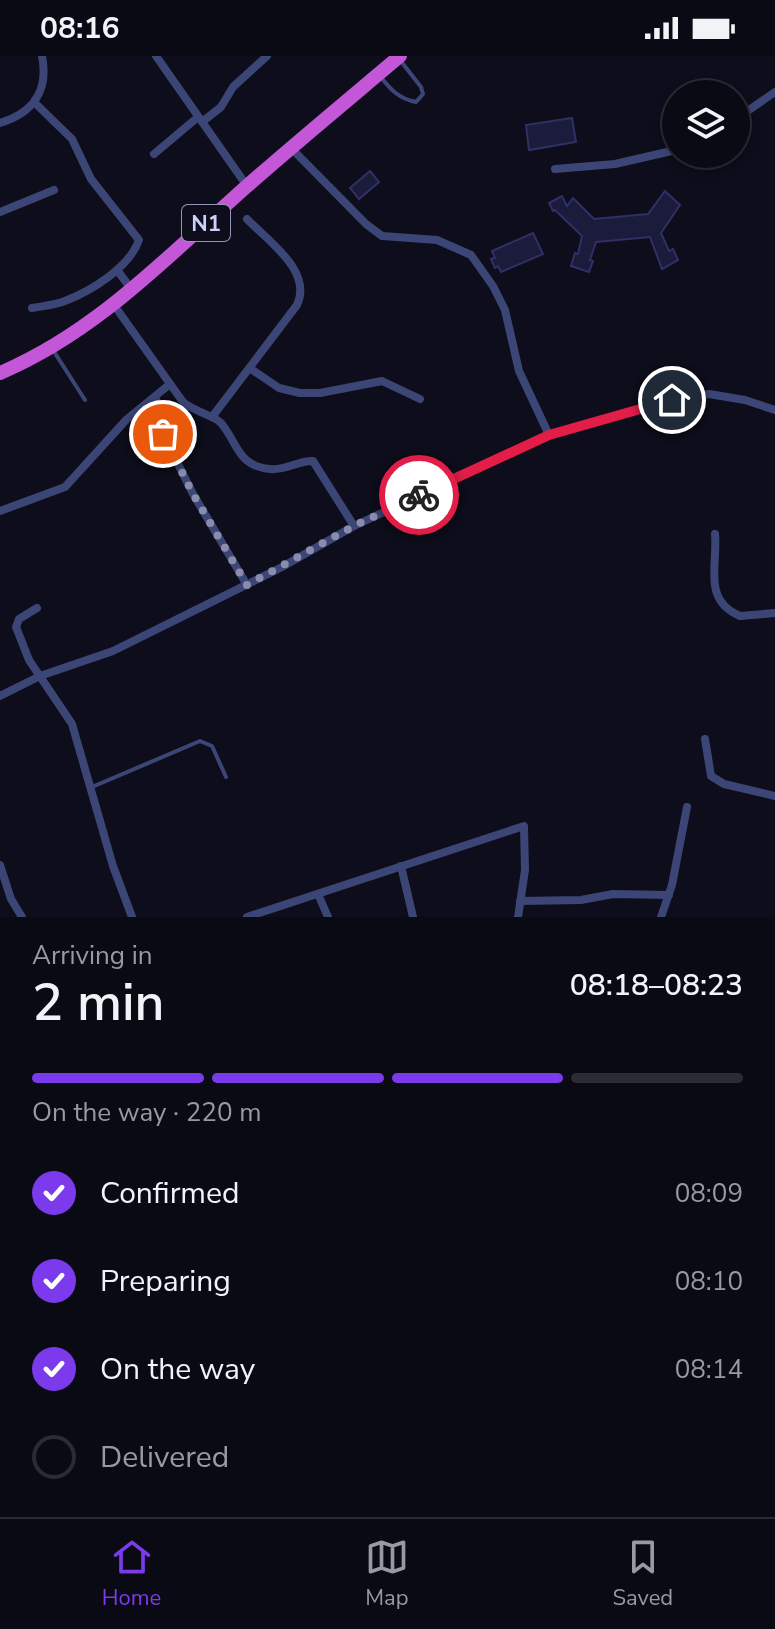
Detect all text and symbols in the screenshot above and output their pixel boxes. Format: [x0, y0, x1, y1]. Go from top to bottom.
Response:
text: 08:16 [40, 8, 119, 49]
map controls [662, 80, 750, 168]
button: layers [662, 80, 750, 168]
road number: N1 [182, 205, 230, 241]
pin [638, 366, 706, 434]
icon: home [650, 378, 694, 422]
pin [129, 400, 197, 468]
icon: bag [141, 412, 185, 456]
courier [379, 455, 459, 535]
icon: bike [397, 473, 441, 517]
text: Arriving in [32, 938, 153, 973]
text: 08:18–08:23 [570, 965, 743, 1006]
text: 2 min [32, 967, 165, 1038]
text: On the way · 220 m [32, 1095, 261, 1130]
icon: check [32, 1171, 76, 1215]
text: Confirmed [100, 1173, 240, 1214]
text: 08:09 [675, 1176, 743, 1211]
icon: check [32, 1259, 76, 1303]
text: Preparing [100, 1261, 231, 1302]
text: 08:10 [675, 1264, 743, 1299]
icon: check [32, 1347, 76, 1391]
text: On the way [100, 1349, 255, 1390]
text: 08:14 [675, 1352, 743, 1387]
text: Delivered [100, 1437, 229, 1478]
tab: Home [102, 1535, 161, 1613]
tab: Map [365, 1535, 409, 1613]
tab: Saved [612, 1535, 673, 1613]

